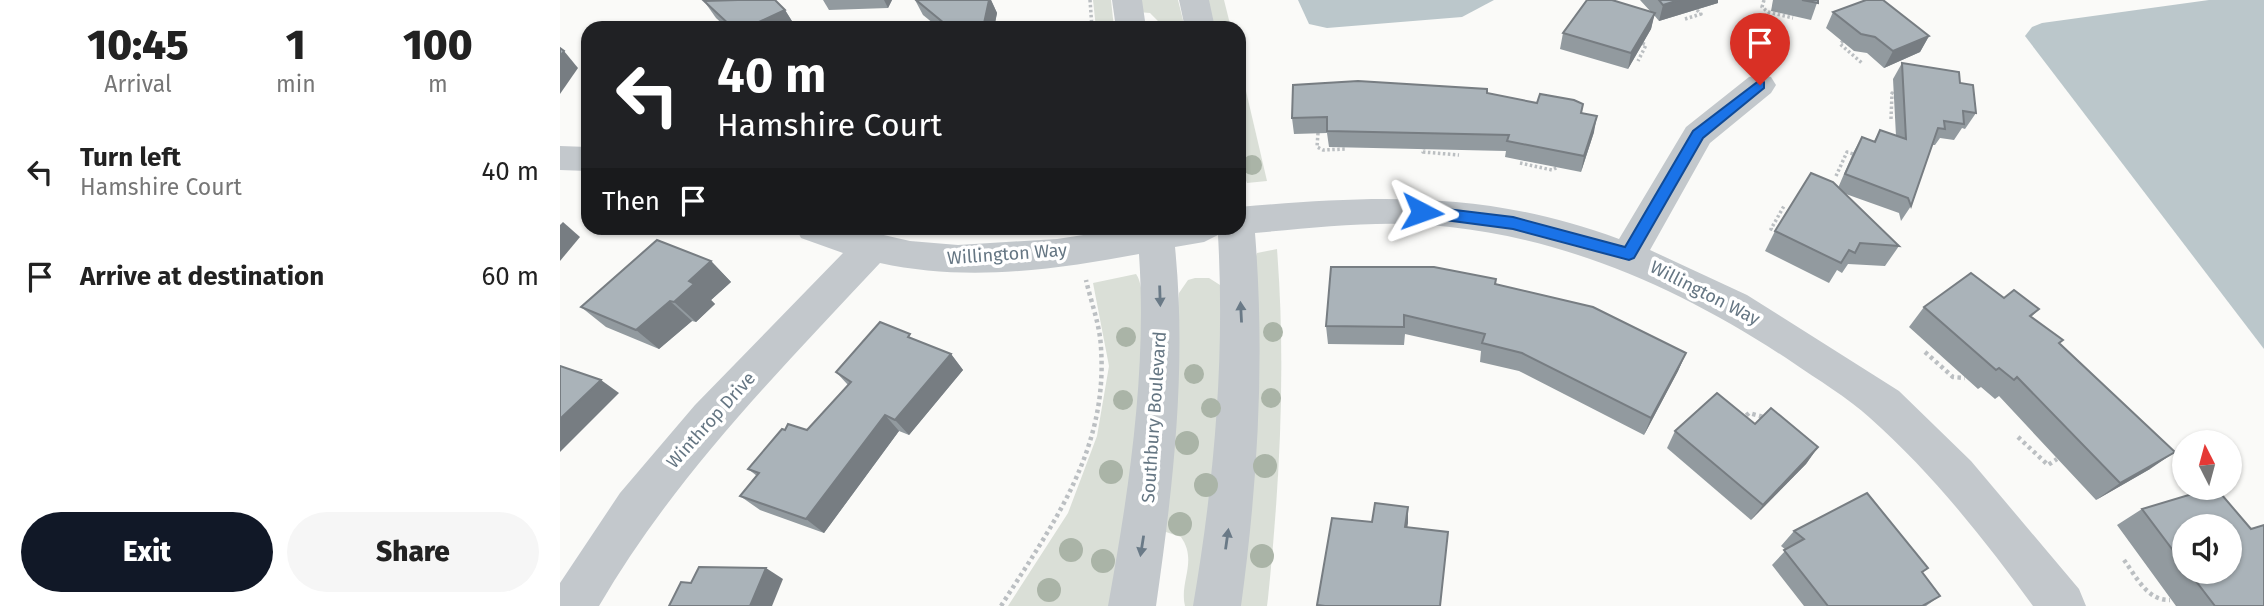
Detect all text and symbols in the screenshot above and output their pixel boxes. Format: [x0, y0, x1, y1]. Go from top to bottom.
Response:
pin [1730, 13, 1790, 85]
text: 10:45 [87, 20, 189, 70]
text: 1 [286, 20, 306, 70]
text: 100 [403, 20, 473, 70]
icon: arrive [1741, 24, 1779, 62]
text: 40 m [717, 46, 826, 105]
icon: left [602, 49, 693, 140]
text: Arrival [104, 70, 172, 98]
text: min [276, 70, 316, 98]
text: m [428, 70, 448, 98]
text: Hamshire Court [717, 106, 942, 144]
text: Turn left [80, 142, 181, 173]
icon: left [21, 153, 59, 191]
text: 40 m [481, 156, 539, 187]
text: Hamshire Court [80, 173, 242, 201]
position arrow [1385, 175, 1459, 249]
icon: arrive [674, 182, 712, 220]
text: Then [602, 186, 660, 217]
street label: Willington Way [946, 239, 1068, 269]
street label: Willington Way [1646, 256, 1764, 330]
icon: arrive [21, 258, 59, 296]
text: Arrive at destination [80, 261, 324, 292]
text: 60 m [481, 261, 539, 292]
one-way arrow [1154, 285, 1165, 307]
one-way arrow [1235, 301, 1246, 323]
street label: Southbury Boulevard [1137, 330, 1171, 504]
street label: Winthrop Drive [662, 367, 760, 473]
north arrow [2172, 430, 2242, 500]
map controls [2172, 430, 2242, 584]
button: Exit [21, 512, 273, 592]
button: Share [287, 512, 539, 592]
button: sound [2172, 514, 2242, 584]
one-way arrow [1222, 528, 1233, 550]
one-way arrow [1136, 536, 1147, 558]

